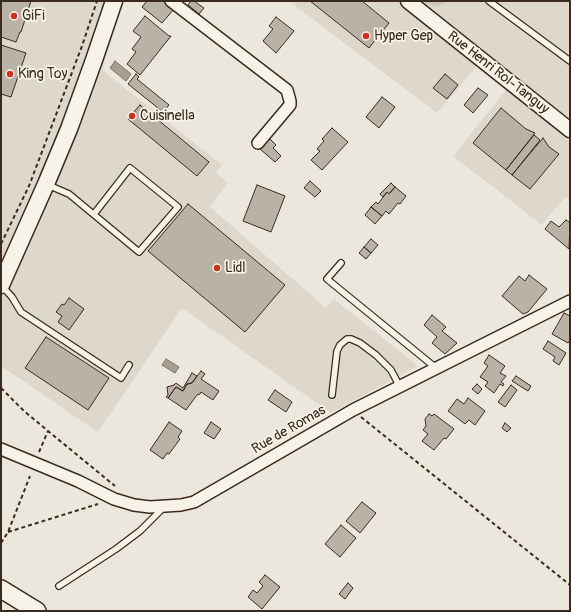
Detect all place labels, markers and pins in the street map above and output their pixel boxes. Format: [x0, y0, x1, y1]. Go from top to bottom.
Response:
place label: GiFi [22, 8, 45, 24]
marker: GiFi [9, 11, 19, 21]
place label: Hyper Gep [374, 28, 433, 44]
marker: Hyper Gep [361, 31, 371, 41]
place label: King Toy [18, 66, 67, 82]
marker: King Toy [5, 69, 15, 79]
place label: Cuisinella [140, 108, 195, 124]
marker: Cuisinella [127, 111, 137, 121]
place label: Lidl [225, 260, 246, 276]
marker: Lidl [212, 263, 222, 273]

